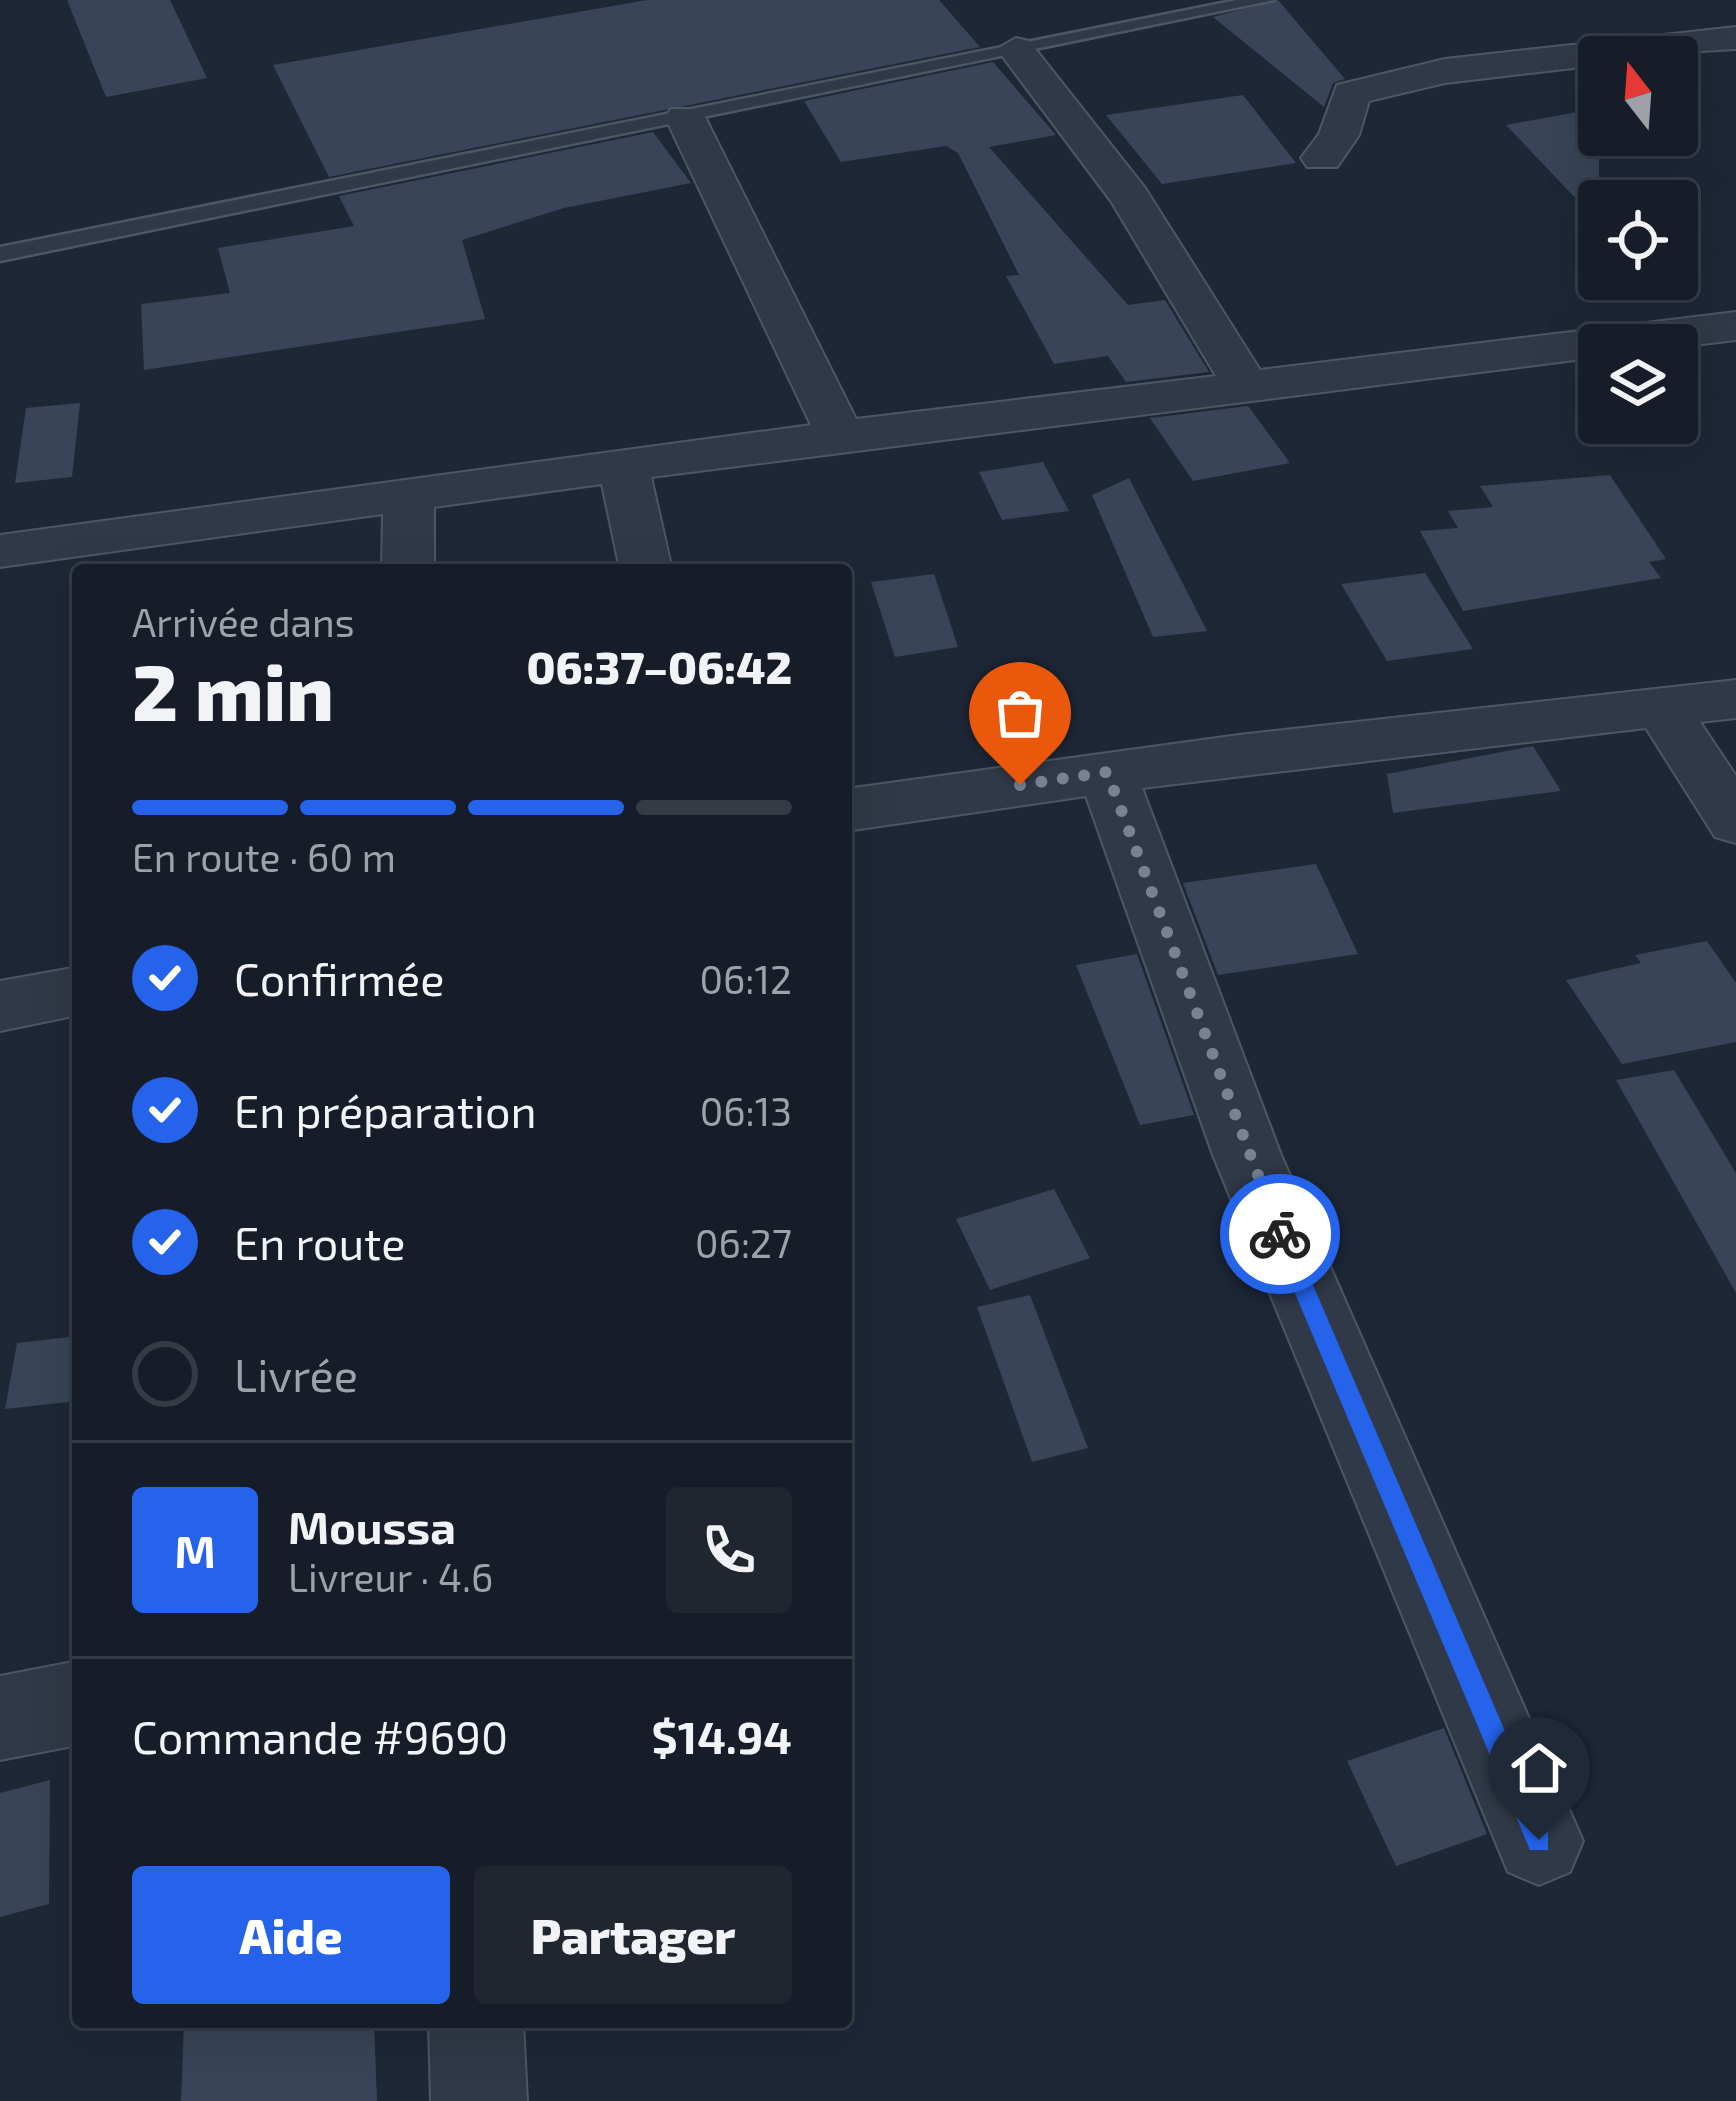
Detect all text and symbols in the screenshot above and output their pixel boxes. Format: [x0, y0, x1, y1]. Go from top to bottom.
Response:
north arrow [1578, 36, 1698, 156]
map controls [1578, 36, 1698, 444]
button: locate [1578, 180, 1698, 300]
button: layers [1578, 324, 1698, 444]
text: Arrivée dans [132, 598, 354, 645]
text: 06:37–06:42 [526, 639, 792, 693]
text: 2 min [132, 643, 334, 737]
pin [969, 662, 1071, 785]
icon: bag [987, 680, 1053, 746]
text: En route · 60 m [132, 833, 396, 880]
icon: check [132, 945, 198, 1011]
text: Confirmée [234, 951, 444, 1005]
text: 06:12 [700, 955, 792, 1002]
icon: check [132, 1077, 198, 1143]
text: En préparation [234, 1083, 537, 1137]
text: 06:13 [700, 1087, 792, 1134]
courier [1220, 1174, 1340, 1294]
icon: bike [1247, 1201, 1313, 1267]
icon: check [132, 1209, 198, 1275]
text: En route [234, 1215, 405, 1269]
text: 06:27 [695, 1219, 792, 1266]
text: Livrée [234, 1347, 358, 1401]
button: phone [666, 1487, 792, 1613]
text: Moussa [288, 1499, 456, 1553]
text: M [174, 1523, 216, 1577]
text: Livreur · 4.6 [288, 1553, 493, 1600]
text: Commande #9690 [132, 1709, 508, 1763]
text: $14.94 [652, 1709, 792, 1763]
pin [1488, 1717, 1590, 1840]
icon: home [1506, 1735, 1572, 1801]
button: Aide [132, 1866, 450, 2004]
button: Partager [474, 1866, 792, 2004]

